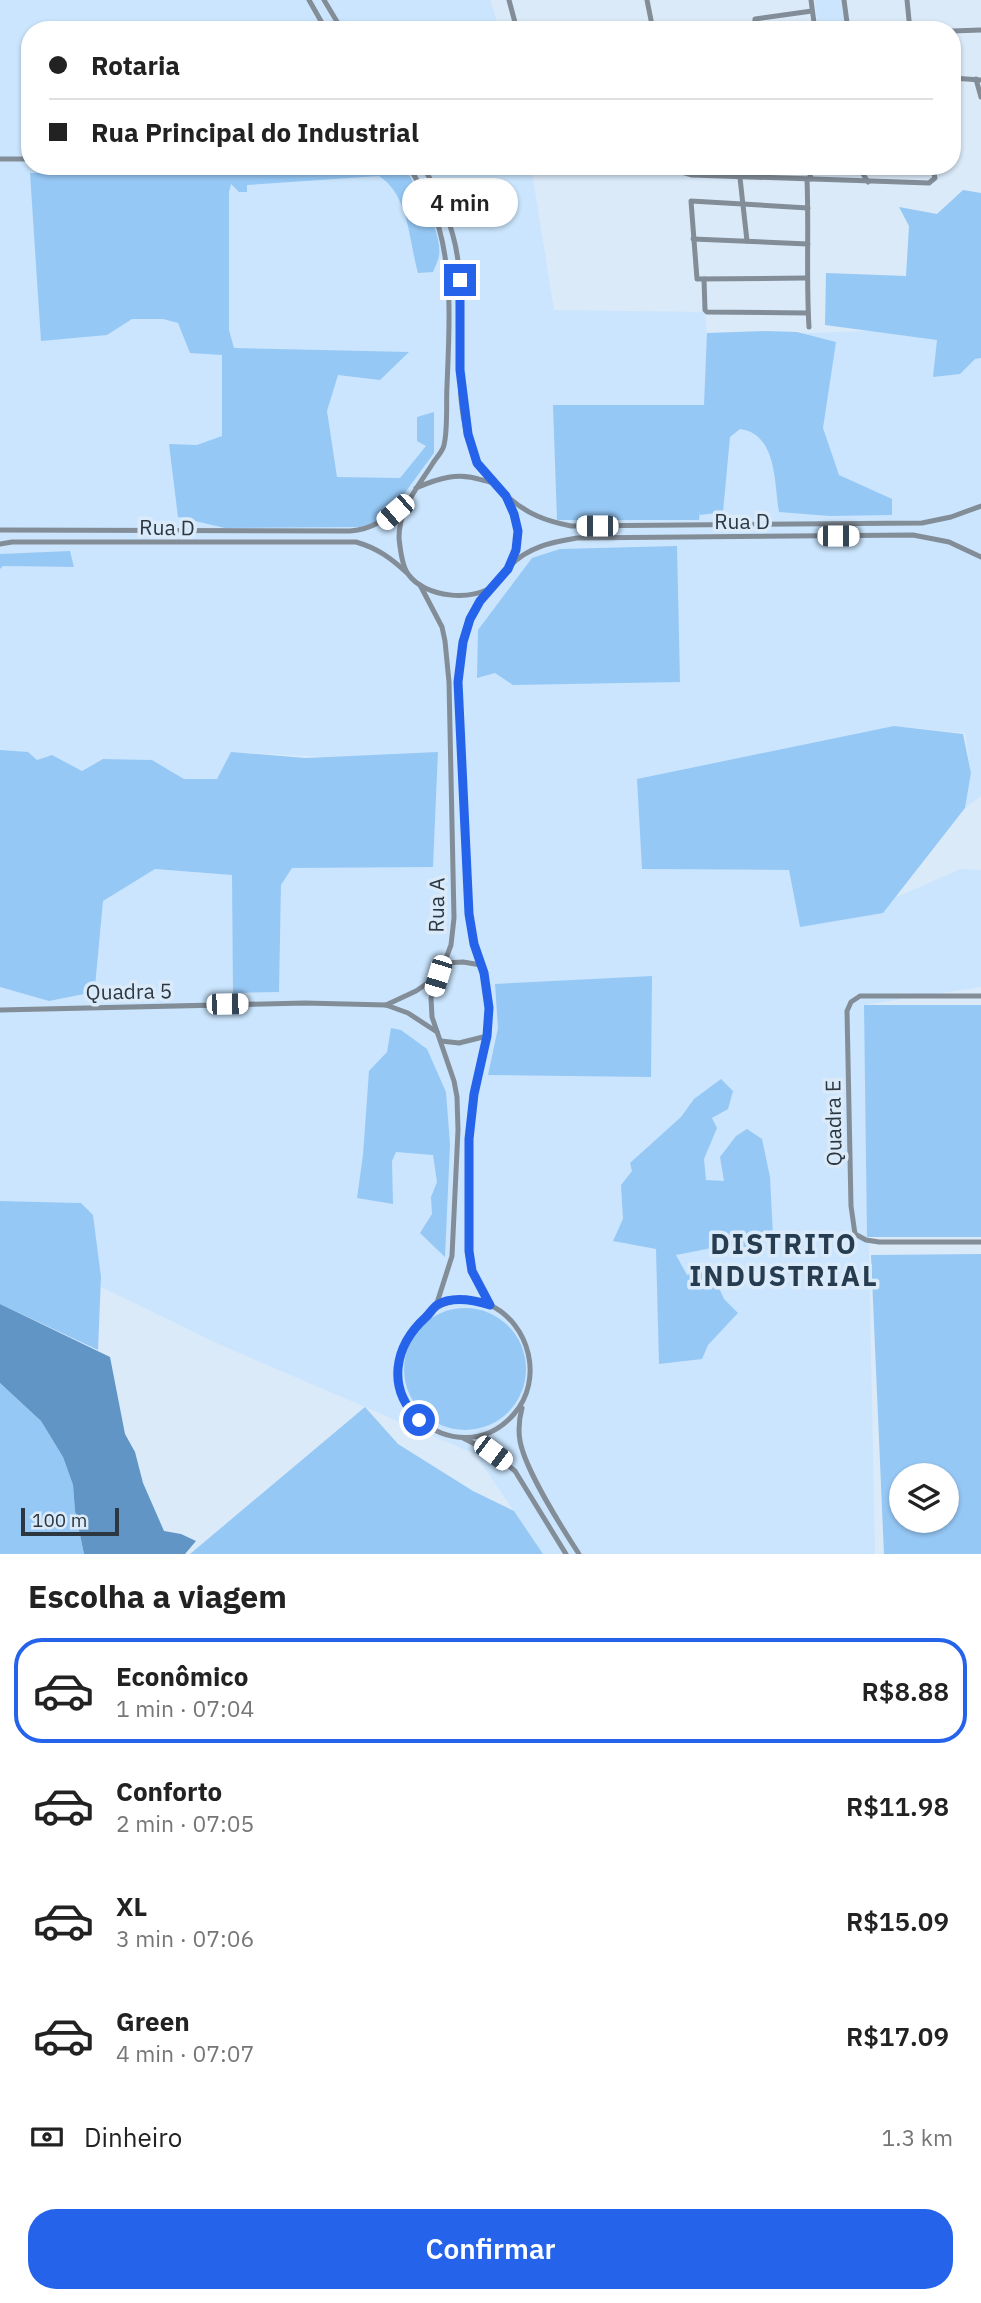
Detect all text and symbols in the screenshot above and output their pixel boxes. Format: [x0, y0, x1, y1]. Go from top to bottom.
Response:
text: Rotaria [91, 48, 180, 82]
text: Rua Principal do Industrial [91, 115, 419, 149]
callout: 4 min [402, 178, 518, 228]
text: 4 min [430, 187, 490, 217]
route end [444, 264, 476, 296]
car [373, 490, 418, 534]
street label: Rua D [714, 507, 770, 535]
street label: Rua D [139, 513, 195, 541]
car [577, 516, 619, 537]
car [818, 526, 860, 547]
street label: Rua A [422, 877, 450, 933]
car [422, 953, 455, 999]
street label: Quadra 5 [85, 976, 173, 1006]
car [206, 993, 249, 1015]
street label: Quadra E [818, 1080, 848, 1166]
district label: DISTRITO INDUSTRIAL [689, 1225, 879, 1294]
route start [403, 1404, 435, 1436]
car [470, 1432, 517, 1474]
map controls [889, 1463, 959, 1533]
button: layers [889, 1463, 959, 1533]
scale bar [21, 1505, 119, 1537]
text: 100 m [32, 1508, 87, 1532]
text: Escolha a viagem [28, 1575, 287, 1617]
icon: car [32, 1659, 95, 1722]
text: Econômico [116, 1659, 248, 1693]
text: R$8.88 [862, 1674, 949, 1708]
text: 1 min · 07:04 [116, 1693, 254, 1723]
icon: car [32, 1774, 95, 1837]
text: Conforto [116, 1774, 222, 1808]
text: R$11.98 [846, 1789, 949, 1823]
text: 2 min · 07:05 [116, 1808, 254, 1838]
icon: car [32, 1889, 95, 1952]
text: XL [116, 1889, 147, 1923]
text: R$15.09 [846, 1904, 949, 1938]
text: 3 min · 07:06 [116, 1923, 254, 1953]
icon: car [32, 2004, 95, 2067]
text: Green [116, 2004, 190, 2038]
text: R$17.09 [846, 2019, 949, 2053]
text: 4 min · 07:07 [116, 2038, 254, 2068]
icon: cash [28, 2118, 66, 2156]
text: Dinheiro [84, 2120, 182, 2154]
text: 1.3 km [882, 2122, 953, 2152]
button: Confirmar [28, 2209, 953, 2289]

